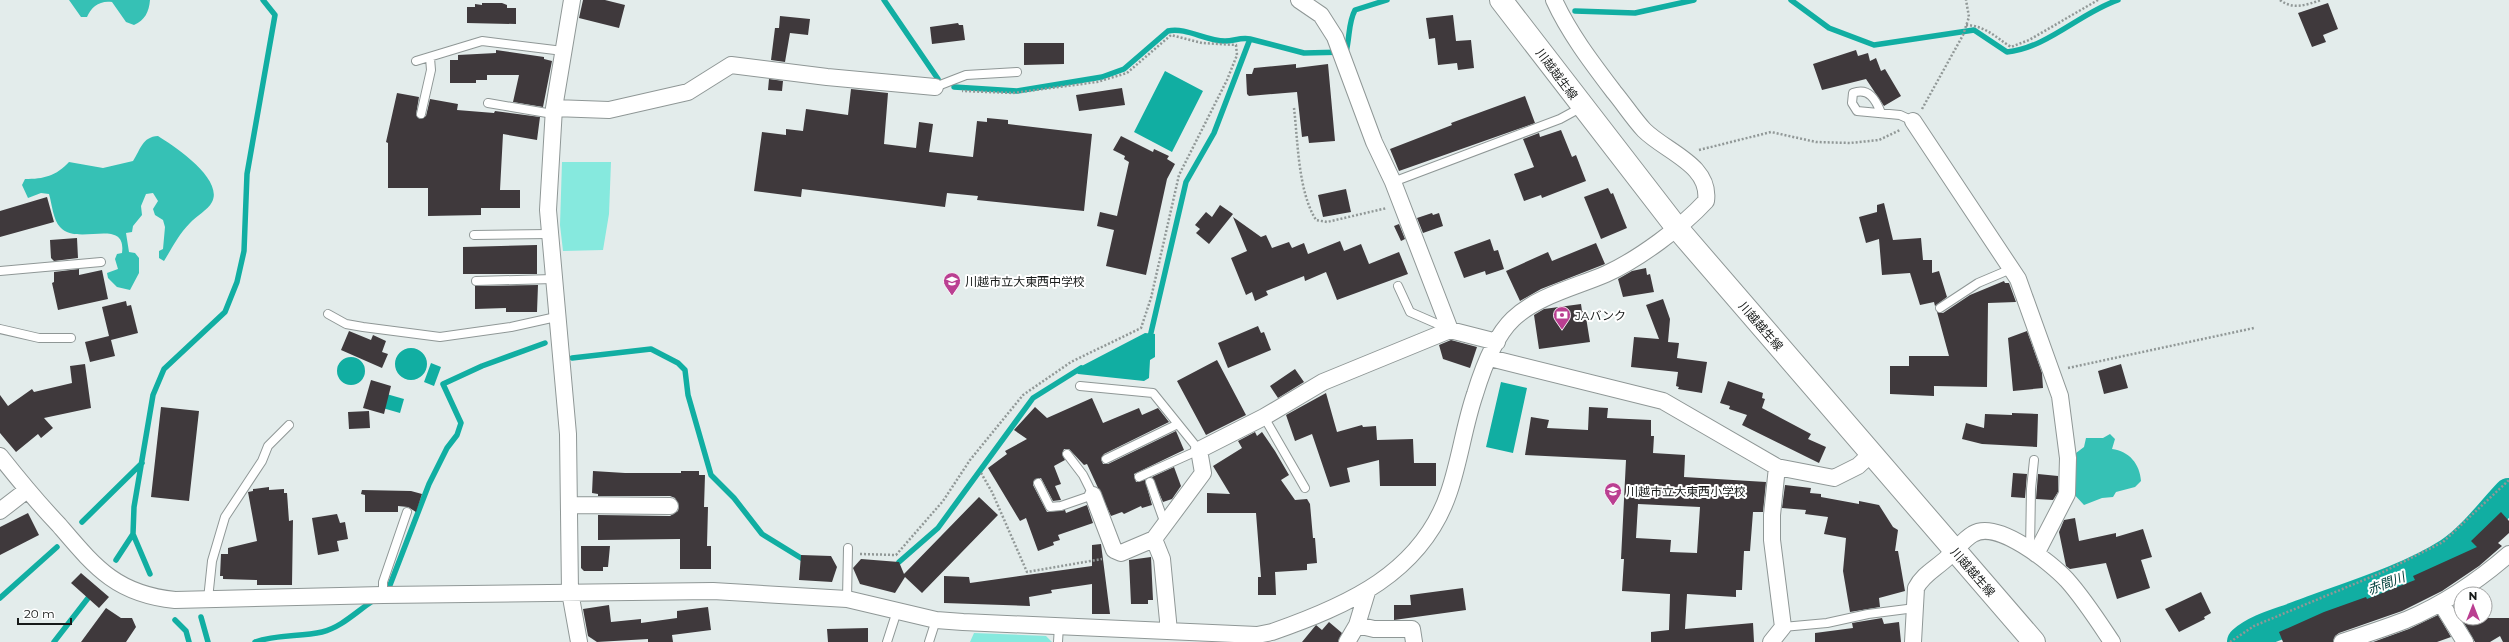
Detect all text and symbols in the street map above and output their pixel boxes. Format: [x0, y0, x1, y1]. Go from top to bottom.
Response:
street label: 川越越生線 [1533, 46, 1581, 102]
school or university icon: 川越市立大東西中学校 [942, 271, 962, 296]
place label: 川越市立大東西中学校 [965, 274, 1085, 289]
street label: 川越越生線 [1736, 298, 1786, 354]
bank icon: JAバンク [1552, 305, 1572, 330]
place label: JAバンク [1574, 308, 1626, 323]
school or university icon: 川越市立大東西小学校 [1603, 481, 1623, 506]
place label: 川越市立大東西小学校 [1626, 484, 1746, 499]
street label: 川越越生線 [1948, 544, 1998, 600]
water label: 赤間川 [2365, 568, 2409, 597]
north arrow [2453, 586, 2493, 626]
text: N [2469, 589, 2477, 603]
scale bar [18, 600, 71, 626]
text: 20 m [24, 606, 55, 621]

